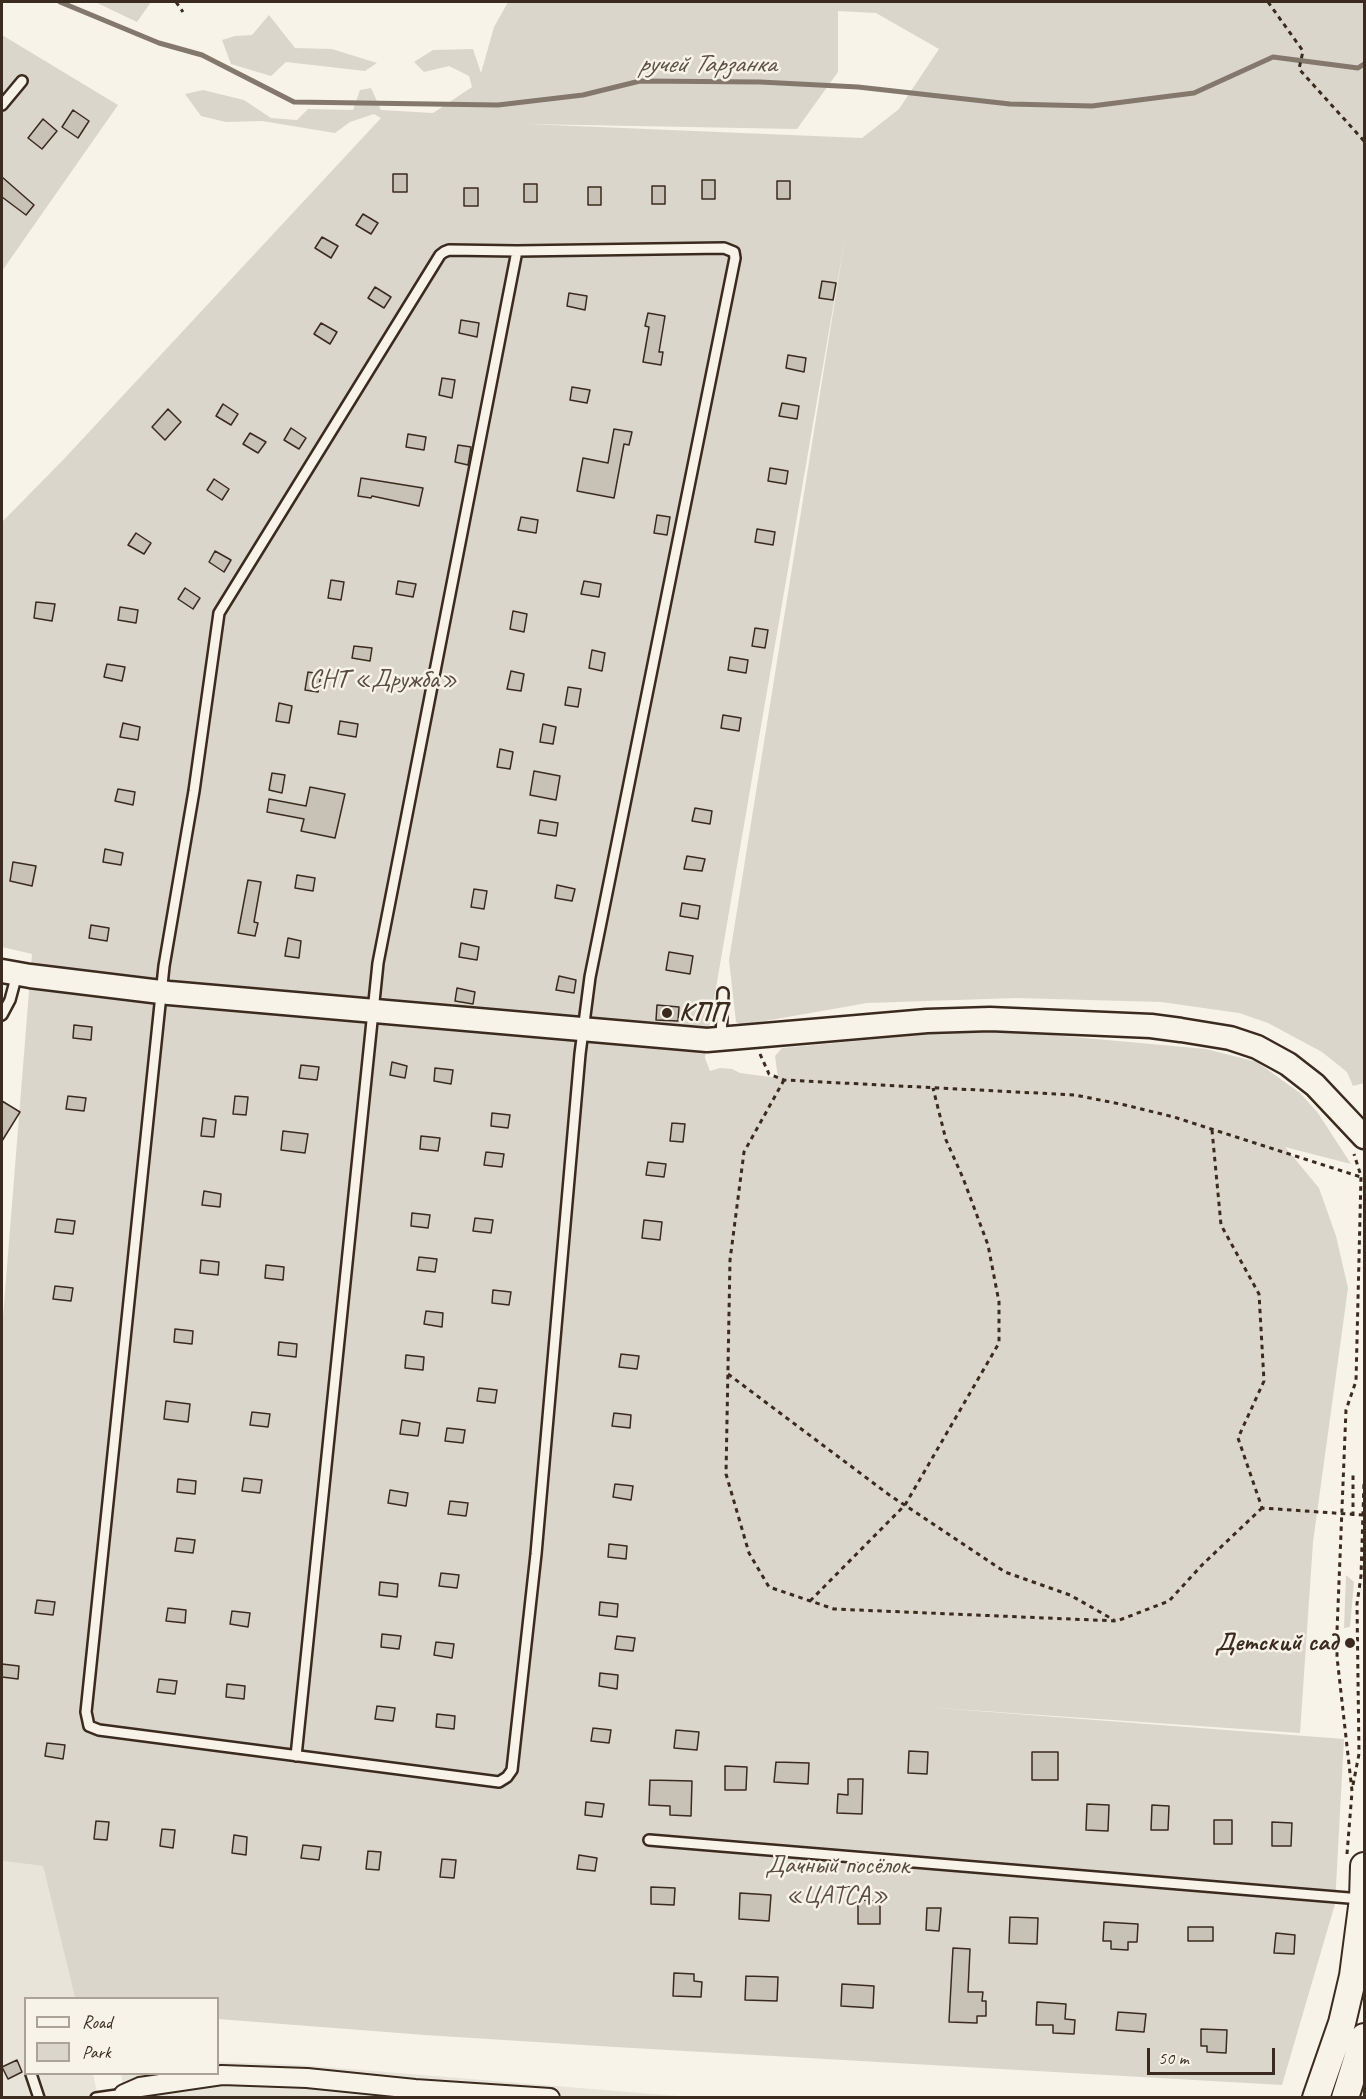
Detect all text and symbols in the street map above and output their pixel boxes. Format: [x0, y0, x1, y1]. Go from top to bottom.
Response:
water label: ручей Тарзанка [638, 49, 776, 81]
park label: СНТ «Дружба» [309, 664, 457, 696]
place label: КПП [679, 997, 727, 1029]
marker: КПП [660, 1006, 674, 1020]
place label: Детский сад [1215, 1627, 1338, 1659]
marker: Детский сад [1343, 1636, 1357, 1650]
park label: Дачный посёлок «ЦАТСА» [765, 1850, 909, 1912]
legend [24, 1997, 219, 2075]
text: Road [82, 2011, 112, 2033]
scale bar [1150, 2036, 1278, 2074]
text: Park [82, 2041, 111, 2063]
text: 50 m [1158, 2047, 1189, 2069]

